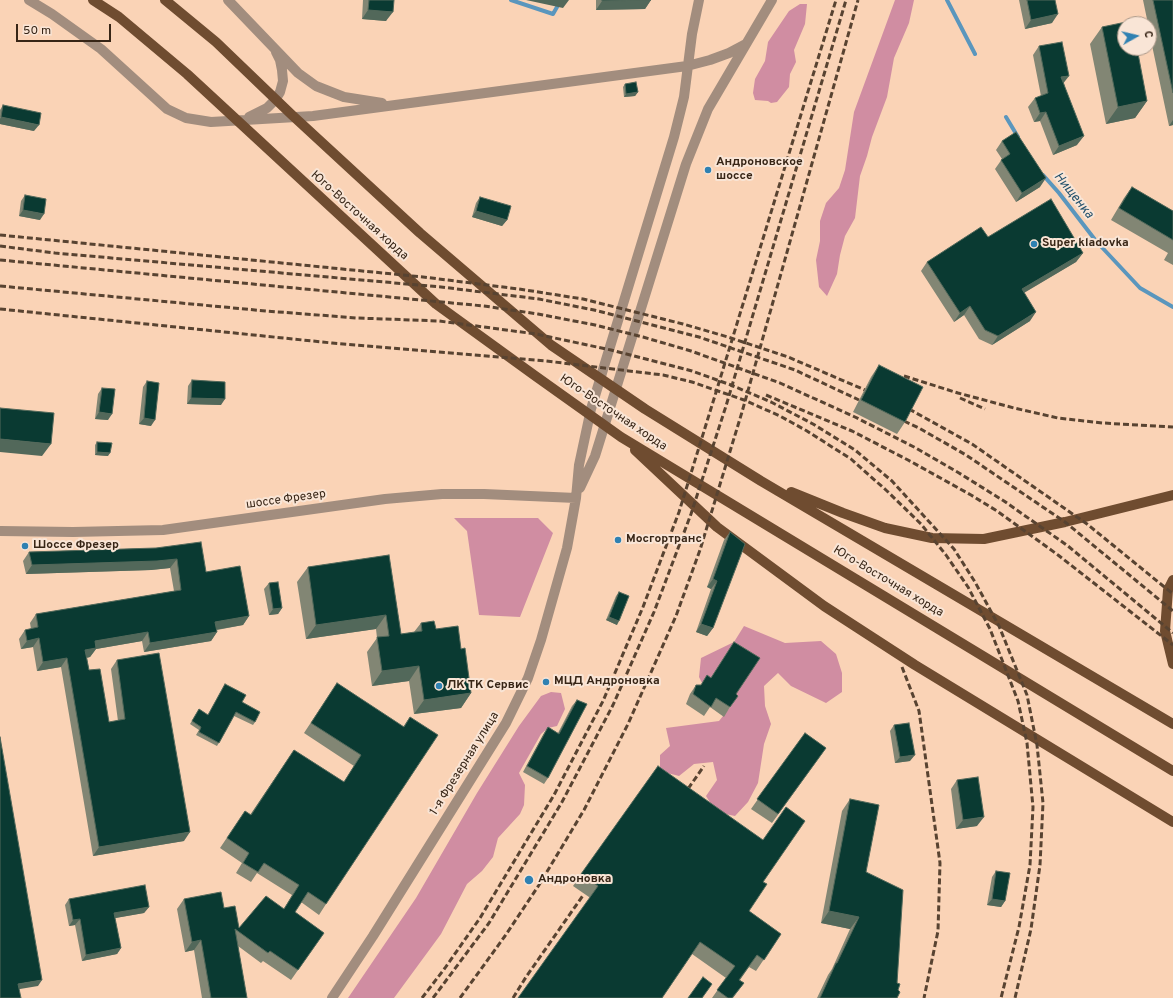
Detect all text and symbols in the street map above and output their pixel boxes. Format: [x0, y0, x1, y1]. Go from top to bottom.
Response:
scale bar [18, 16, 113, 42]
north arrow [1117, 16, 1157, 56]
text: 50 m [23, 23, 51, 39]
text: С [1140, 30, 1155, 39]
place label: Андроновское шоссе [716, 156, 803, 184]
marker: Андроновское шоссе [703, 165, 713, 175]
street label: Юго-Восточная хорда [307, 168, 411, 264]
water label: Нищенка [1050, 170, 1096, 222]
place label: Super kladovka [1042, 237, 1129, 251]
marker: Super kladovka [1029, 239, 1039, 249]
street label: Юго-Восточная хорда [557, 372, 669, 454]
street label: шоссе Фрезер [245, 487, 327, 513]
place label: Мосгортранс [626, 533, 702, 547]
marker: Мосгортранс [613, 535, 623, 545]
place label: Шоссе Фрезер [33, 539, 119, 553]
marker: Шоссе Фрезер [20, 541, 30, 551]
street label: Юго-Восточная хорда [830, 543, 946, 621]
place label: МЦД Андроновка [554, 675, 660, 689]
marker: МЦД Андроновка [541, 677, 551, 687]
place label: ЛК ТК Сервис [447, 679, 529, 693]
marker: ЛК ТК Сервис [434, 681, 444, 691]
street label: 1-я Фрезерная улица [427, 710, 503, 818]
place label: Андроновка [538, 873, 612, 887]
marker: Андроновка [523, 874, 535, 886]

